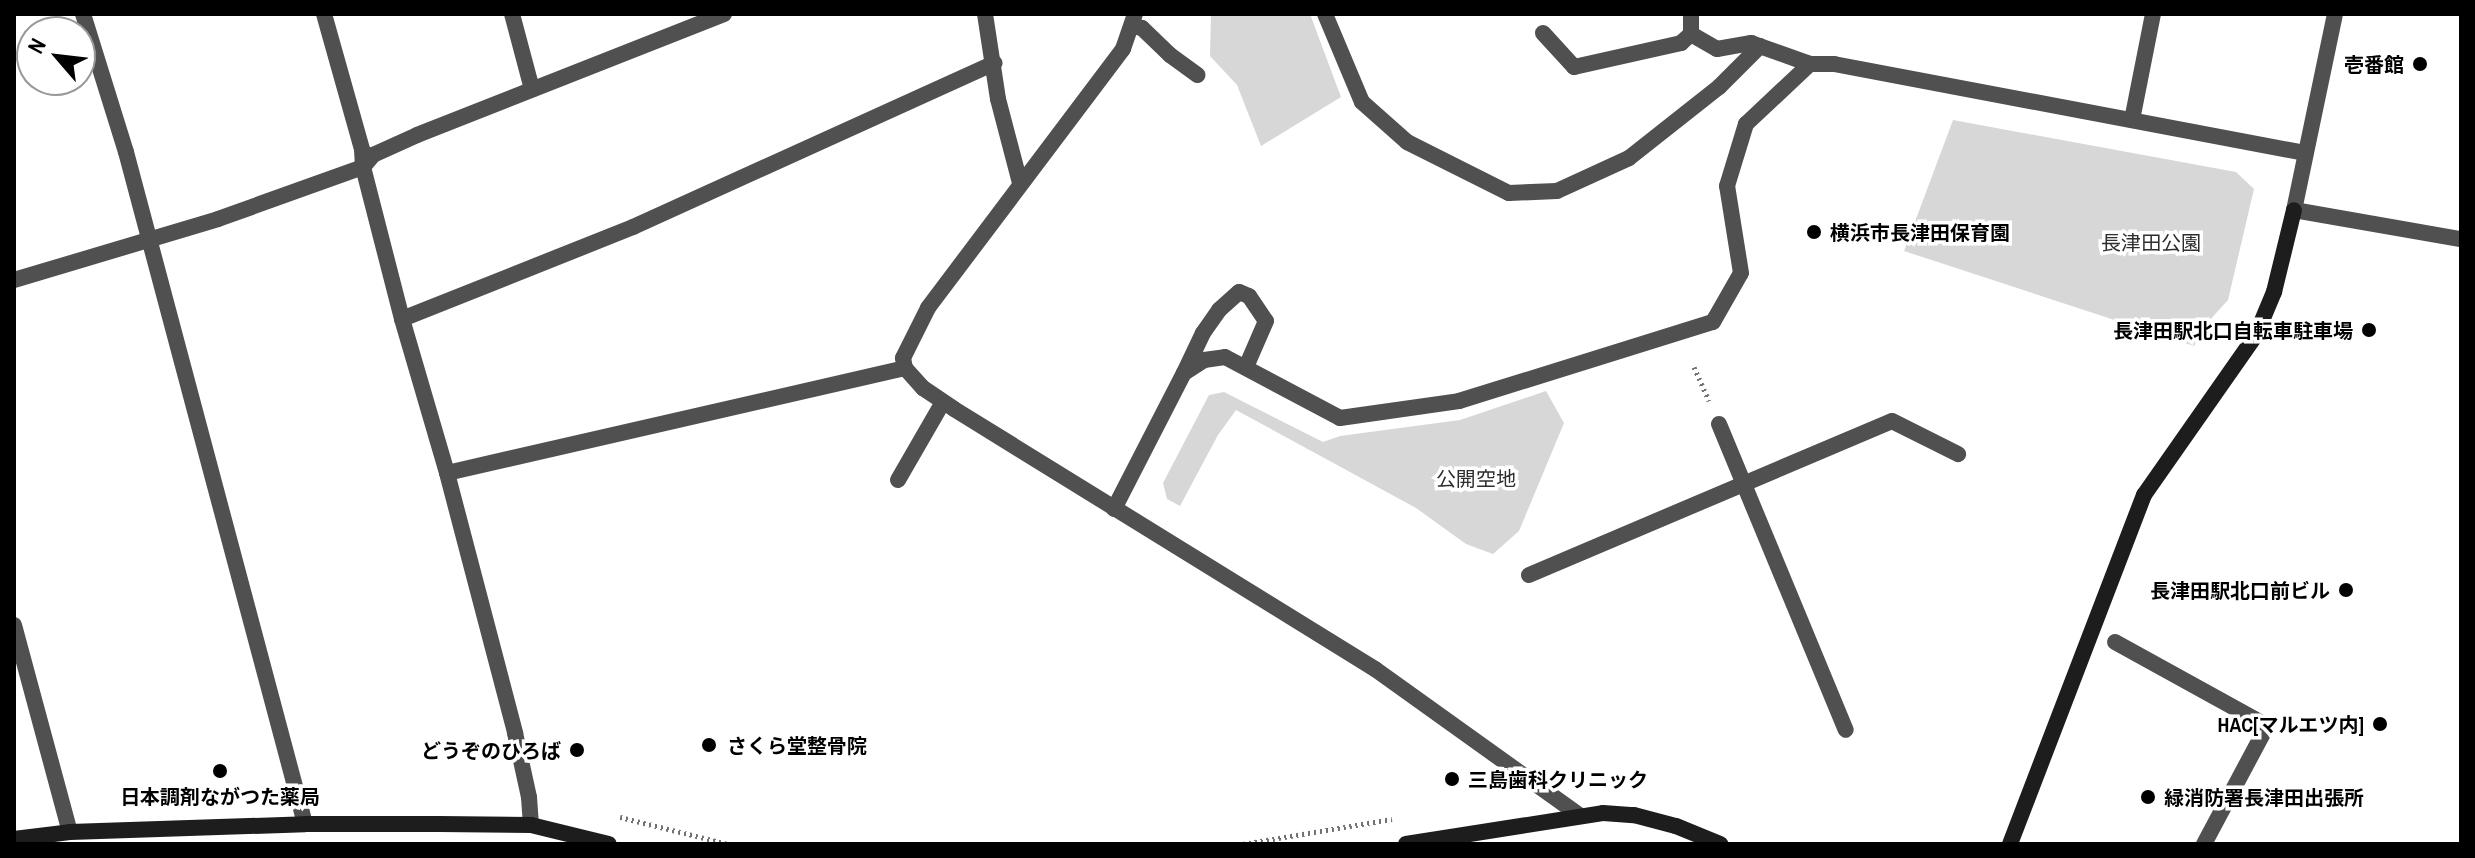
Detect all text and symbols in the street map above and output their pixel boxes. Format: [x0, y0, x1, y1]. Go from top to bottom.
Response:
north arrow [16, 16, 96, 96]
text: N [20, 33, 53, 58]
place label: 壱番館 [2344, 52, 2404, 76]
marker: 壱番館 [2411, 55, 2429, 73]
place label: 横浜市長津田保育園 [1830, 220, 2010, 244]
marker: 横浜市長津田保育園 [1805, 223, 1823, 241]
park label: 長津田公園 [2101, 230, 2201, 254]
place label: 長津田駅北口自転車駐車場 [2113, 318, 2353, 342]
marker: 長津田駅北口自転車駐車場 [2360, 321, 2378, 339]
park label: 公開空地 [1436, 466, 1516, 490]
place label: 長津田駅北口前ビル [2150, 578, 2330, 602]
marker: 長津田駅北口前ビル [2337, 581, 2355, 599]
place label: HAC[マルエツ内] [2218, 712, 2364, 736]
marker: HAC[マルエツ内] [2371, 715, 2389, 733]
place label: さくら堂整骨院 [727, 733, 867, 757]
marker: さくら堂整骨院 [698, 734, 720, 756]
place label: どうぞのひろば [421, 738, 561, 762]
marker: どうぞのひろば [568, 741, 586, 759]
marker: 日本調剤ながつた薬局 [211, 762, 229, 780]
place label: 三島歯科クリニック [1468, 767, 1648, 791]
marker: 三島歯科クリニック [1443, 770, 1461, 788]
place label: 日本調剤ながつた薬局 [120, 784, 320, 808]
place label: 緑消防署長津田出張所 [2164, 785, 2364, 809]
marker: 緑消防署長津田出張所 [2139, 788, 2157, 806]

